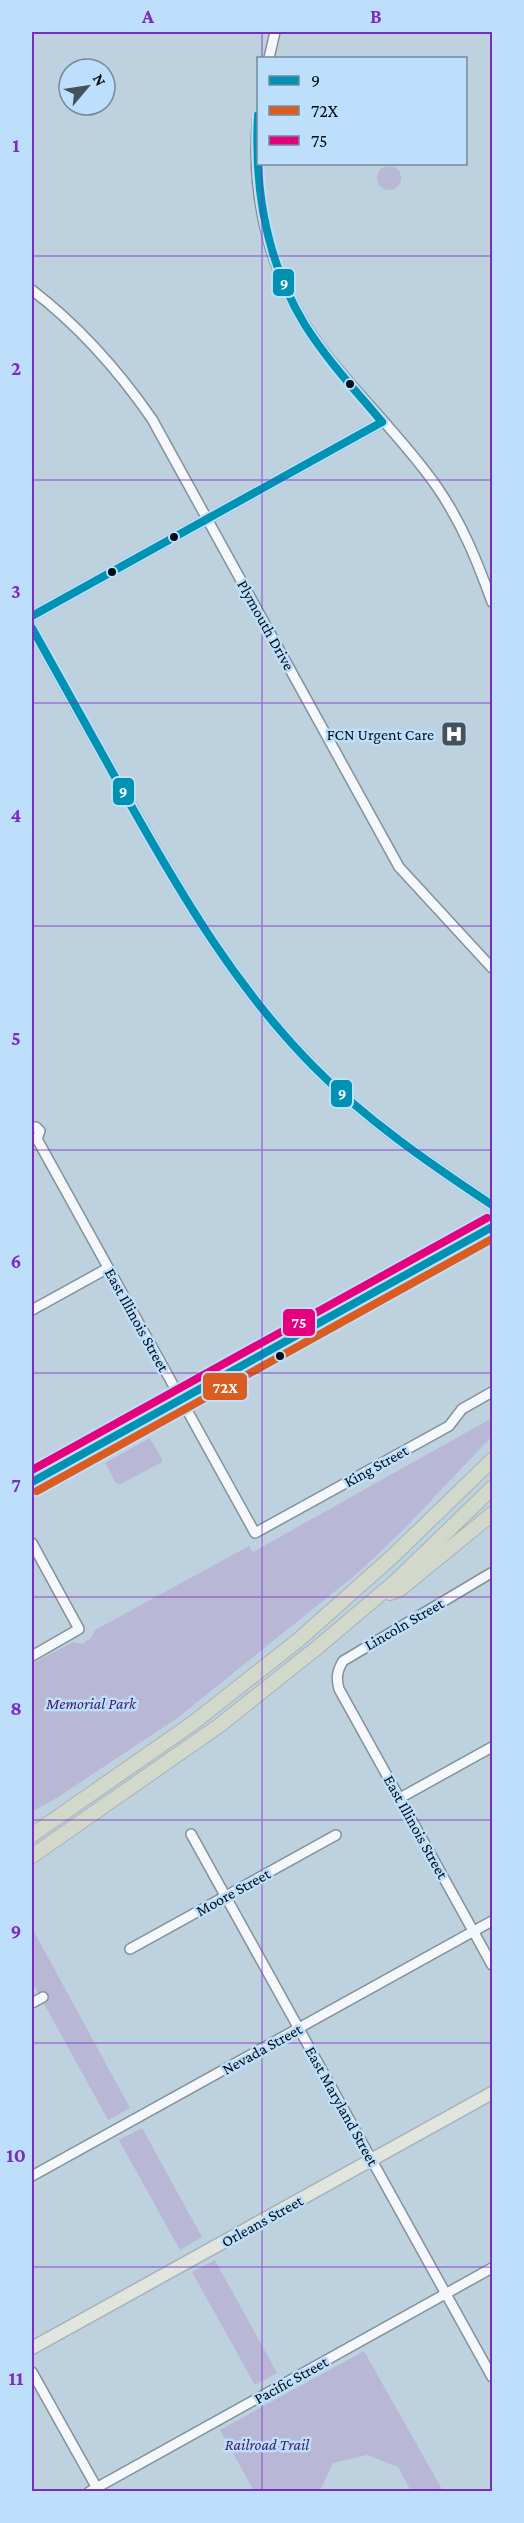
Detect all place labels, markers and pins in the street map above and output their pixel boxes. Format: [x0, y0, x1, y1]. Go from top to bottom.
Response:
unlabelled marker [344, 378, 356, 390]
unlabelled marker [168, 531, 180, 543]
unlabelled marker [106, 566, 118, 578]
hospital icon: FCN Urgent Care [439, 719, 469, 749]
place label: FCN Urgent Care [327, 726, 434, 744]
unlabelled marker [274, 1350, 286, 1362]

